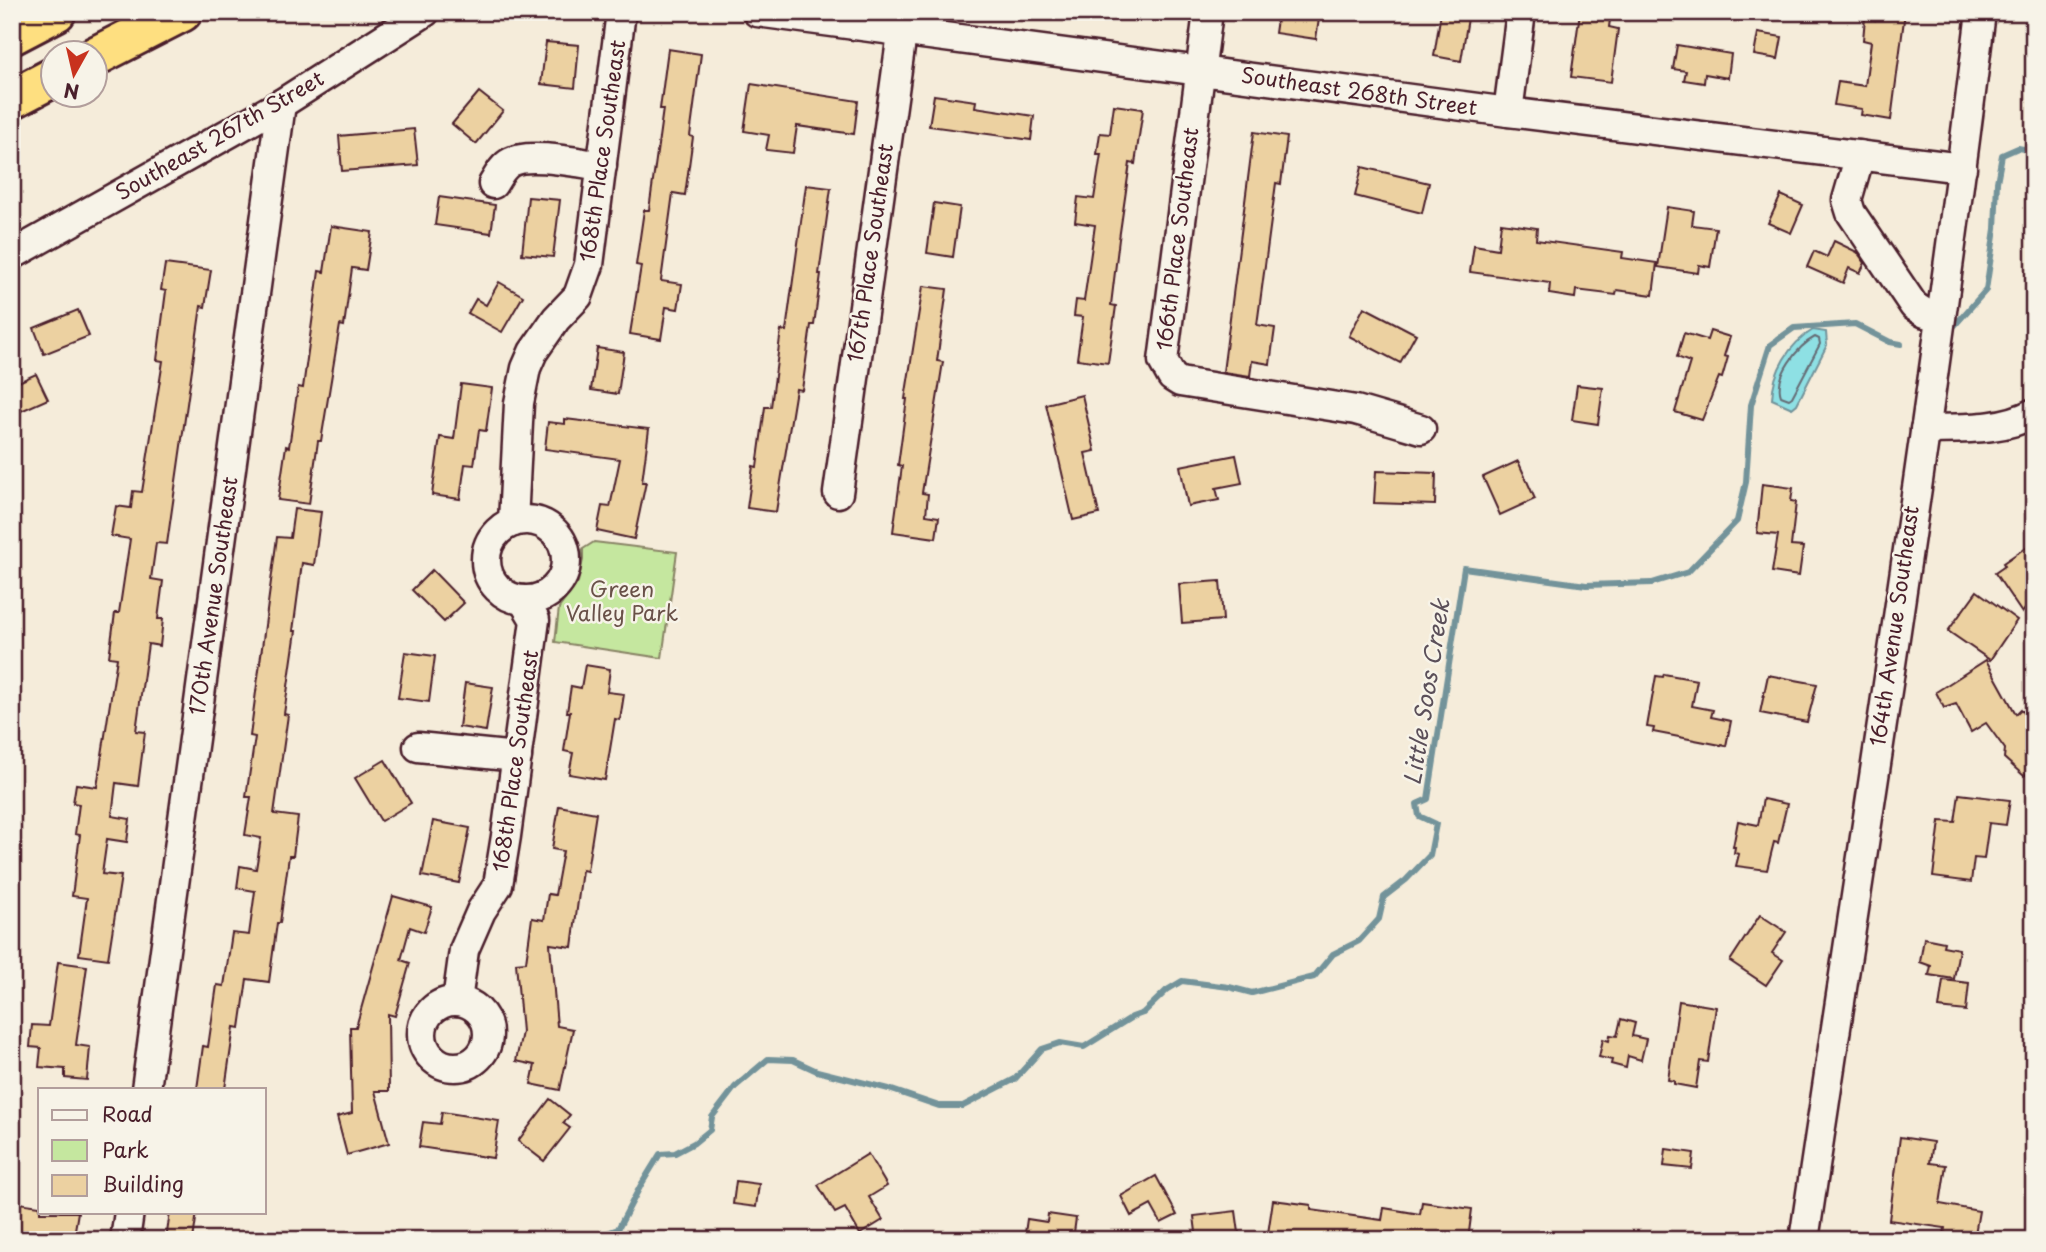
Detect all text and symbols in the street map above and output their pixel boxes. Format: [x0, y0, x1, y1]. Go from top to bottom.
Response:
north arrow [38, 38, 108, 108]
street label: 168th Place Southeast [570, 38, 632, 264]
street label: Southeast 268th Street [1239, 58, 1479, 122]
street label: Southeast 267th Street [109, 61, 329, 207]
text: N [62, 77, 81, 107]
street label: 166th Place Southeast [1146, 125, 1206, 352]
street label: 167th Place Southeast [838, 141, 900, 364]
street label: 170th Avenue Southeast [179, 474, 245, 717]
street label: 164th Avenue Southeast [1860, 503, 1926, 748]
park label: Green Valley Park [566, 572, 678, 628]
water label: Little Soos Creek [1394, 595, 1458, 787]
street label: 168th Place Southeast [483, 648, 545, 874]
legend [38, 1088, 266, 1214]
text: Road [102, 1097, 153, 1129]
text: Park [102, 1133, 149, 1165]
text: Building [102, 1167, 184, 1199]

